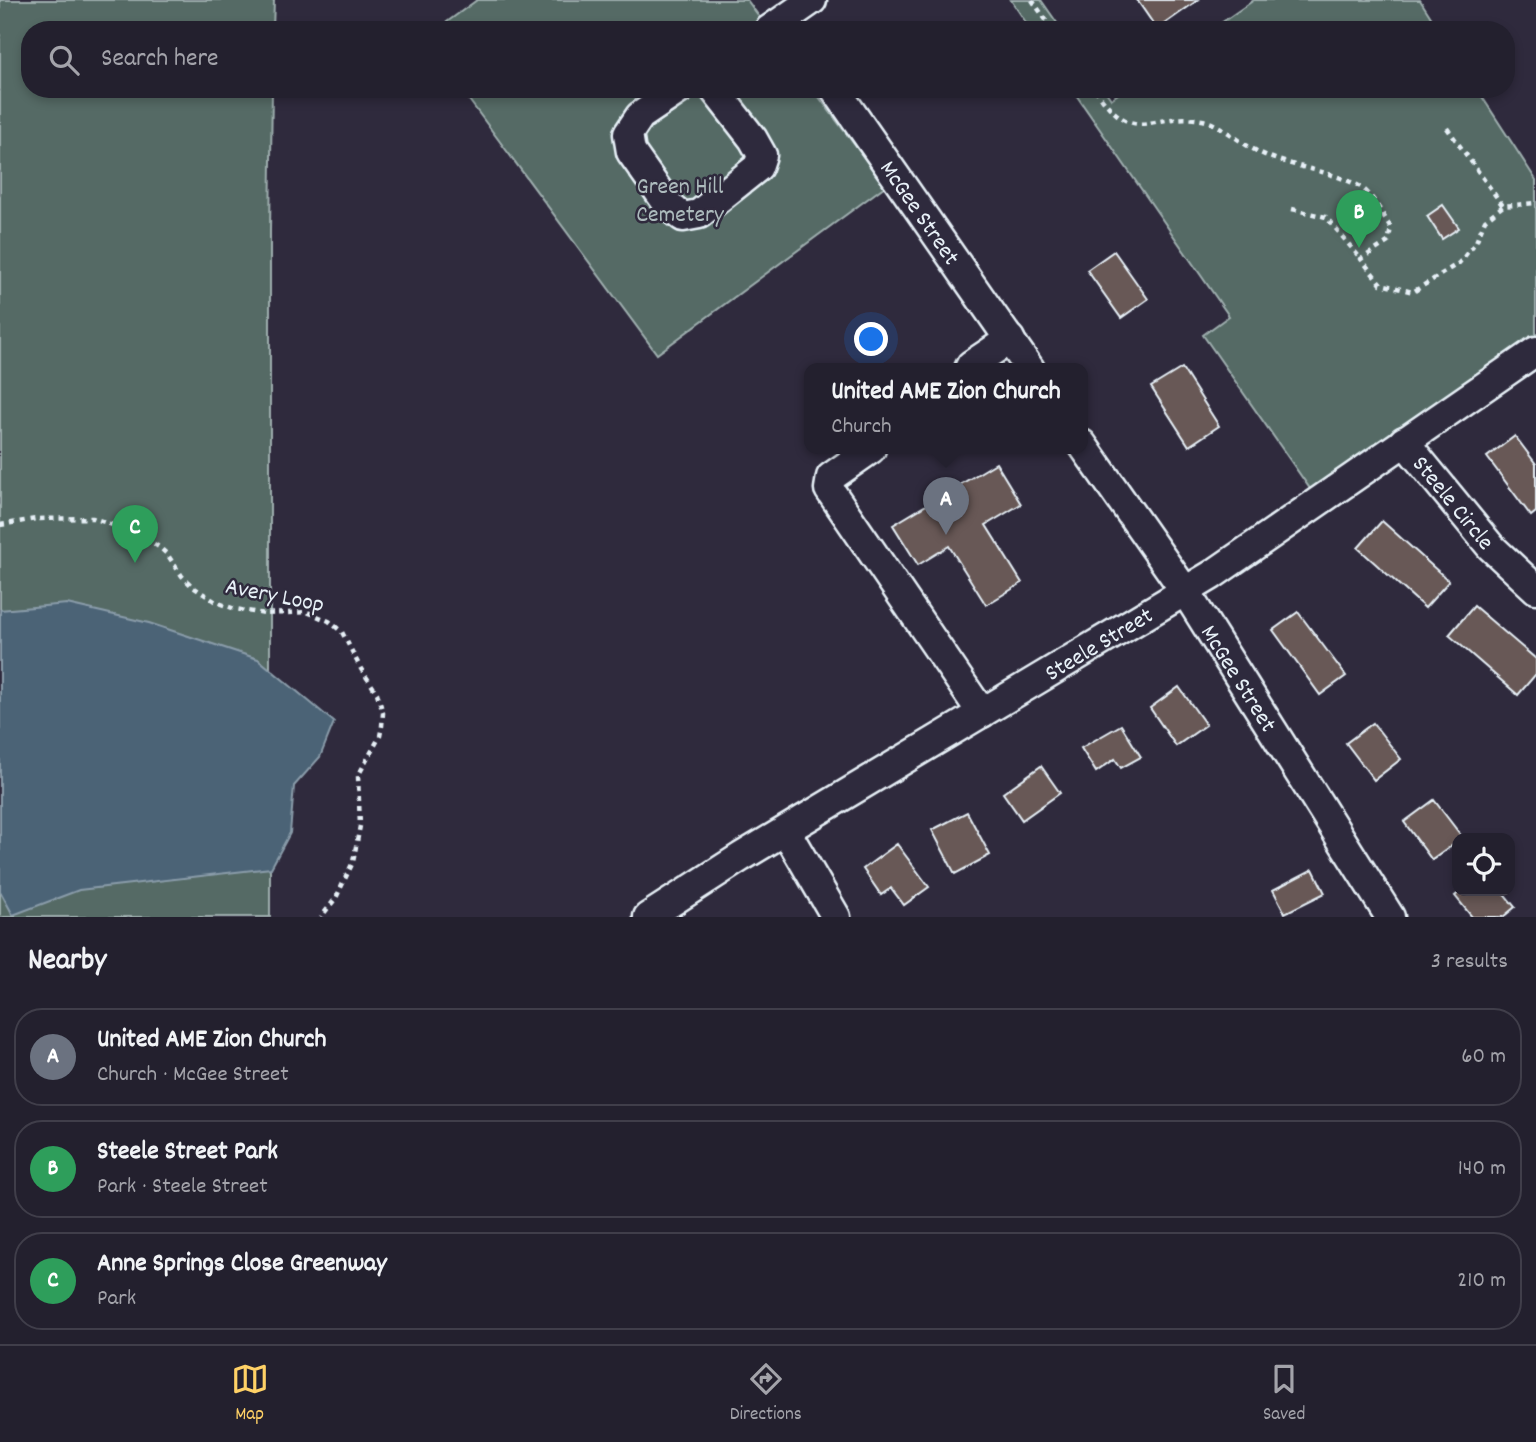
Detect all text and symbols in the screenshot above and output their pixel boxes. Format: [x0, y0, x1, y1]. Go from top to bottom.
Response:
search box [21, 21, 1515, 98]
icon: search [45, 41, 83, 79]
text: Search here [101, 41, 219, 78]
street label: McGee Street [870, 155, 967, 273]
park label: Green Hill Cemetery [636, 171, 725, 233]
pin: B [1336, 190, 1382, 248]
your location [854, 322, 888, 356]
popup [804, 363, 1088, 454]
text: United AME Zion Church [831, 374, 1061, 411]
text: Church [831, 411, 891, 444]
street label: Steele Circle [1403, 449, 1501, 559]
pin: A [923, 477, 969, 535]
pin: C [112, 505, 158, 563]
street label: Avery Loop [222, 571, 327, 623]
street label: Steele Street [1039, 600, 1160, 691]
street label: McGee Street [1190, 619, 1284, 740]
map controls [1452, 833, 1515, 896]
button: locate [1452, 833, 1515, 896]
text: Nearby [28, 941, 106, 984]
text: 3 results [1431, 946, 1508, 979]
text: United AME Zion Church [97, 1022, 326, 1059]
text: A [47, 1041, 59, 1074]
text: 60 m [1461, 1041, 1506, 1074]
text: Church · McGee Street [97, 1059, 289, 1092]
text: Steele Street Park [97, 1134, 278, 1171]
text: B [48, 1153, 58, 1186]
text: 140 m [1458, 1153, 1506, 1186]
text: Park · Steele Street [97, 1171, 268, 1204]
text: Anne Springs Close Greenway [97, 1246, 387, 1283]
text: C [47, 1265, 59, 1298]
text: 210 m [1457, 1265, 1506, 1298]
text: Park [97, 1283, 136, 1316]
tab: Map [231, 1360, 269, 1429]
tab: Directions [730, 1360, 802, 1429]
tab: Saved [1263, 1360, 1305, 1429]

